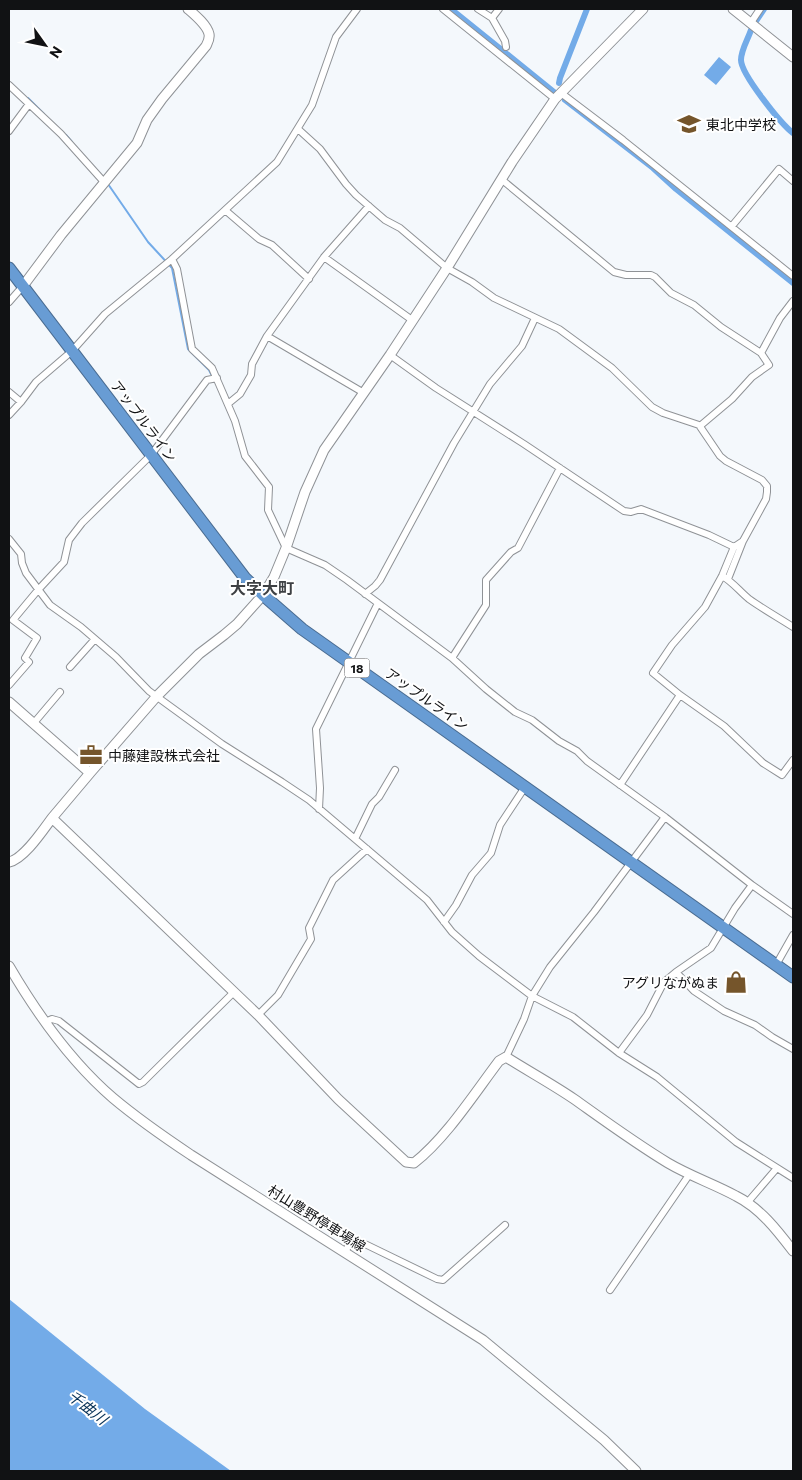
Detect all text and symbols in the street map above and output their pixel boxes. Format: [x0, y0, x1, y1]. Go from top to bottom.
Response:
north arrow [20, 20, 70, 70]
text: N [46, 43, 66, 61]
school or university icon: 東北中学校 [676, 111, 702, 137]
place label: 東北中学校 [706, 116, 776, 133]
street label: アップルライン [108, 377, 180, 465]
district label: 大字大町 [230, 578, 294, 597]
road number: 18 [344, 658, 370, 678]
street label: アップルライン [382, 664, 472, 734]
office icon: 中藤建設株式会社 [78, 742, 104, 768]
place label: 中藤建設株式会社 [108, 747, 220, 764]
shop icon: アグリながぬま [723, 969, 749, 995]
place label: アグリながぬま [622, 974, 719, 991]
street label: 村山豊野停車場線 [265, 1181, 369, 1255]
water label: 千曲川 [65, 1386, 113, 1429]

